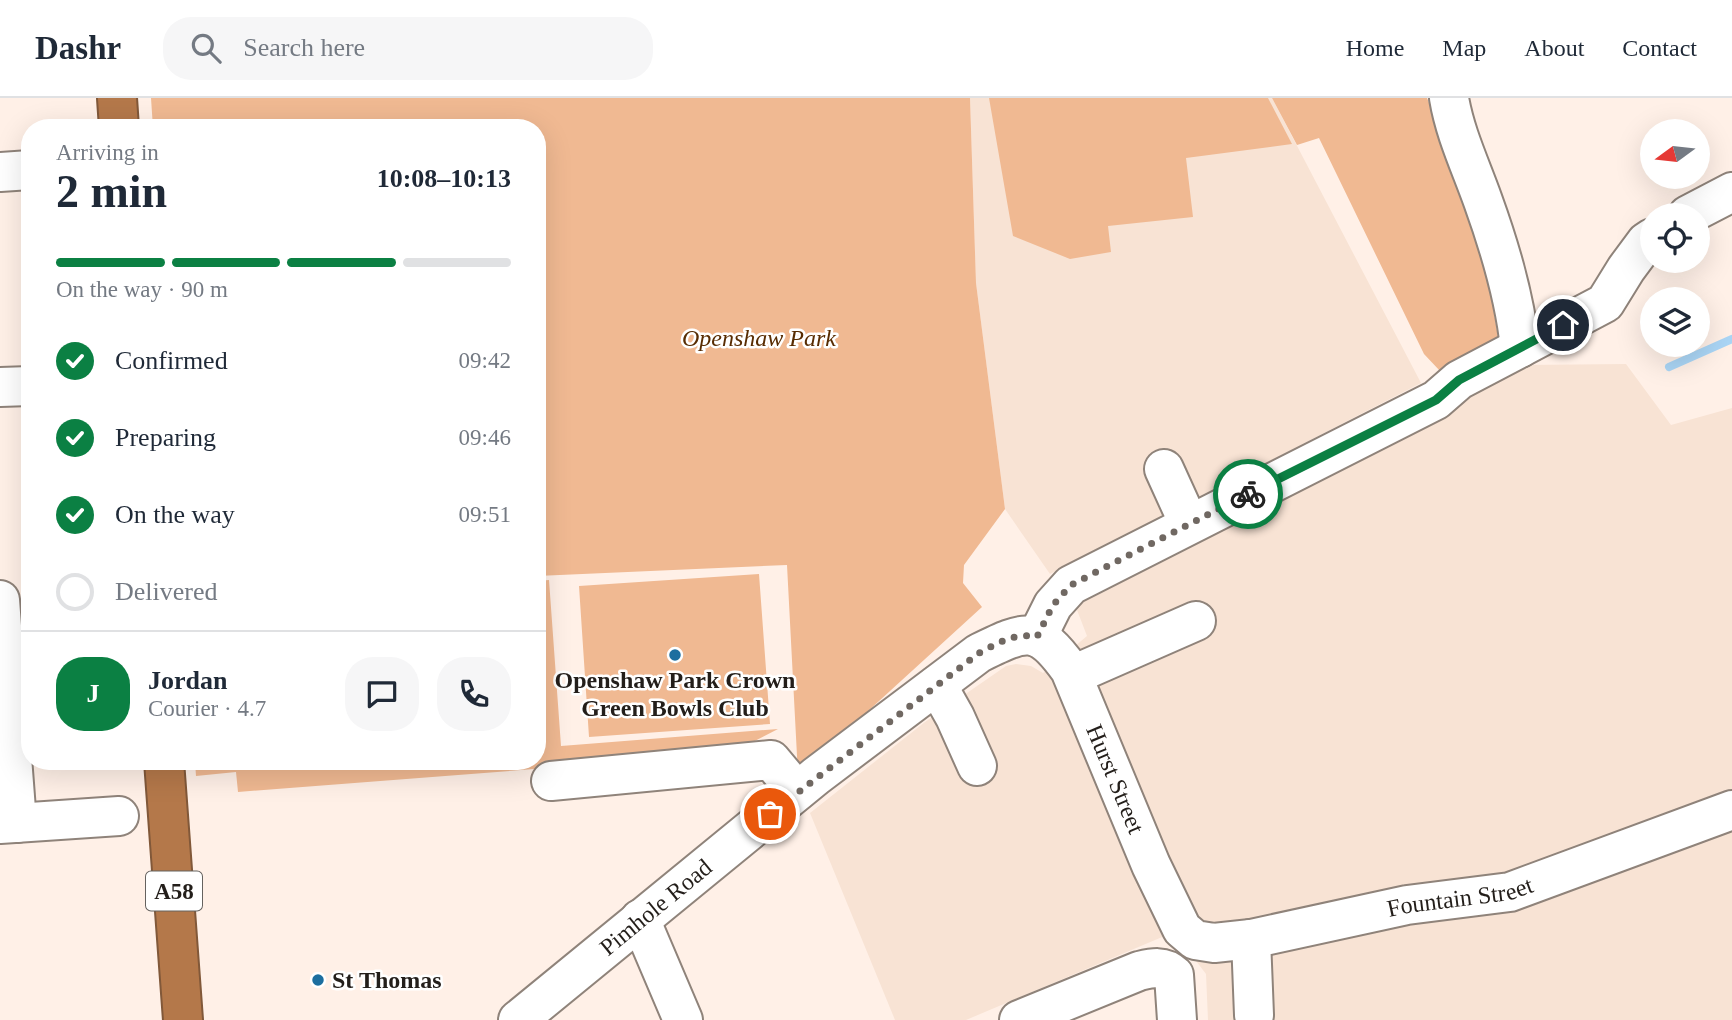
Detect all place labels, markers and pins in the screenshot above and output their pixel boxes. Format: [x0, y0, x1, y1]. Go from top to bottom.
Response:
pin [1533, 295, 1593, 355]
marker: Openshaw Park Crown Green Bowls Club [667, 647, 683, 663]
place label: Openshaw Park Crown Green Bowls Club [555, 667, 795, 721]
pin [740, 784, 800, 844]
place label: St Thomas [332, 967, 442, 993]
marker: St Thomas [310, 972, 326, 988]

